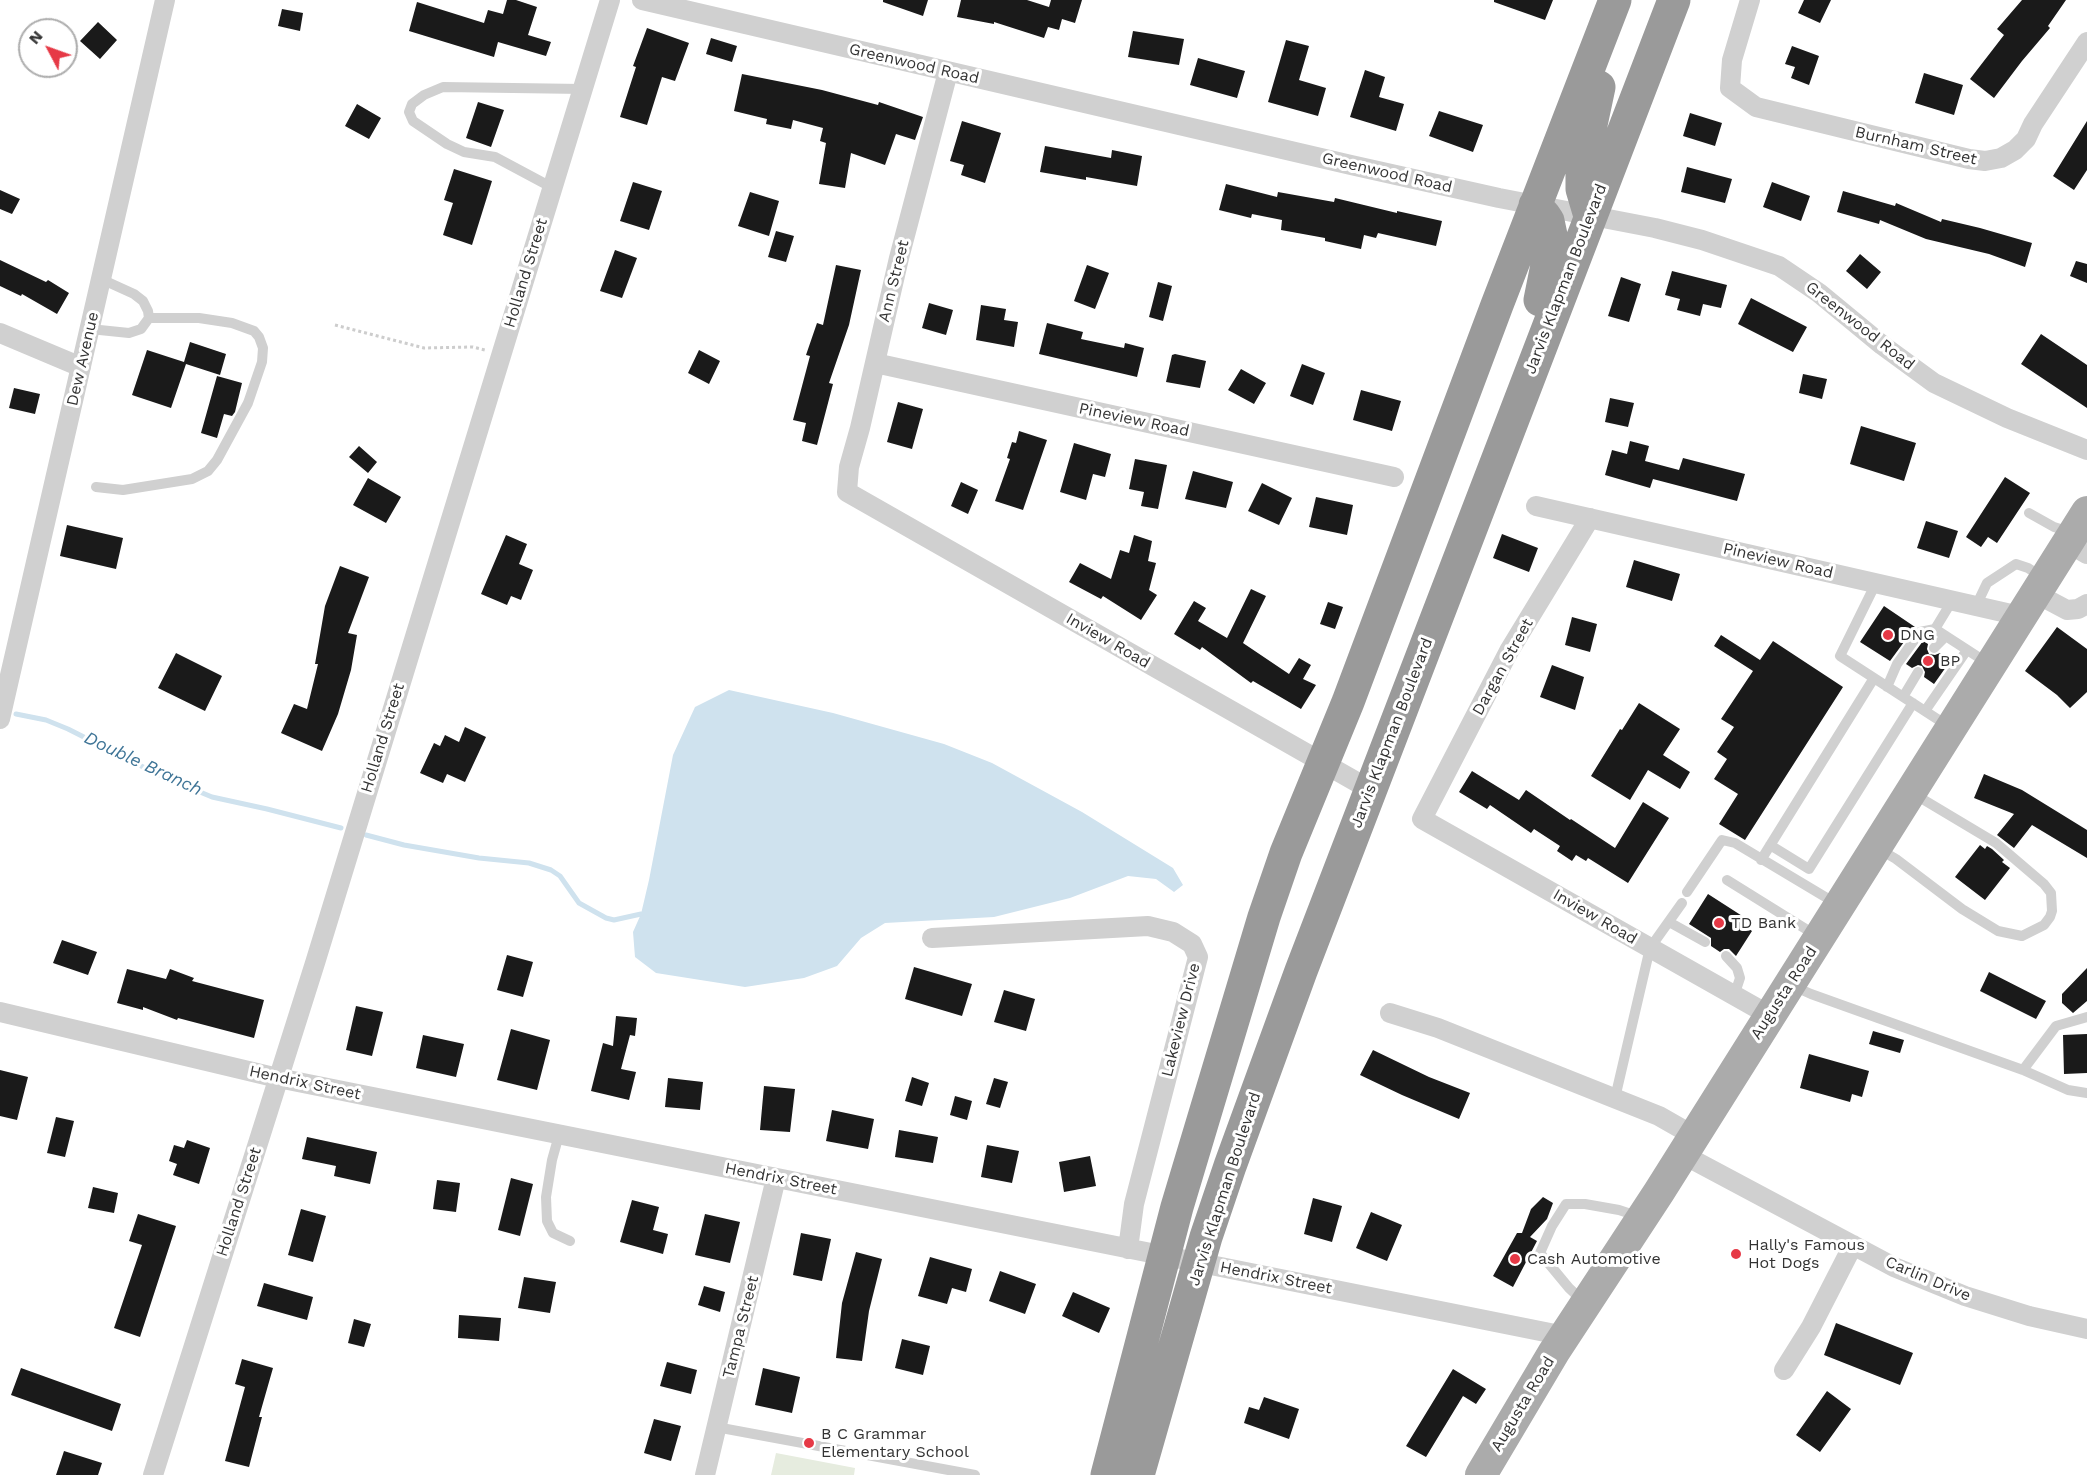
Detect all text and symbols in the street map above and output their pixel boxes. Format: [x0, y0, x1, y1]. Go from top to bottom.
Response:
north arrow [18, 18, 78, 78]
text: N [24, 26, 47, 48]
street label: Greenwood Road [847, 40, 981, 88]
street label: Burnham Street [1853, 123, 1979, 169]
street label: Greenwood Road [1320, 149, 1454, 197]
street label: Jarvis Klapman Boulevard [1521, 181, 1611, 377]
street label: Holland Street [500, 216, 552, 330]
street label: Ann Street [875, 238, 913, 324]
street label: Greenwood Road [1802, 278, 1918, 374]
street label: Dew Avenue [63, 310, 103, 408]
street label: Pineview Road [1077, 399, 1191, 441]
street label: Pineview Road [1721, 539, 1835, 583]
street label: Inview Road [1063, 609, 1153, 673]
street label: Dargan Street [1468, 615, 1538, 719]
place label: DNG [1900, 625, 1935, 645]
marker: DNG [1881, 628, 1895, 642]
street label: Jarvis Klapman Boulevard [1347, 635, 1437, 831]
place label: BP [1940, 651, 1960, 671]
marker: BP [1921, 654, 1935, 668]
street label: Holland Street [357, 681, 409, 795]
water label: Double Branch [81, 727, 205, 801]
street label: Inview Road [1550, 885, 1640, 949]
place label: TD Bank [1731, 913, 1796, 933]
marker: TD Bank [1712, 916, 1726, 930]
street label: Augusta Road [1747, 943, 1821, 1043]
street label: Lakeview Drive [1158, 961, 1204, 1079]
street label: Hendrix Street [247, 1062, 363, 1104]
street label: Jarvis Klapman Boulevard [1185, 1090, 1265, 1288]
street label: Holland Street [212, 1145, 266, 1259]
street label: Hendrix Street [723, 1159, 839, 1199]
place label: Hally's Famous Hot Dogs [1748, 1235, 1865, 1273]
marker: Hally's Famous Hot Dogs [1729, 1247, 1743, 1261]
place label: Cash Automotive [1527, 1249, 1661, 1269]
marker: Cash Automotive [1508, 1252, 1522, 1266]
street label: Carlin Drive [1882, 1252, 1974, 1306]
street label: Hendrix Street [1218, 1258, 1334, 1298]
street label: Tampa Street [719, 1274, 763, 1380]
street label: Augusta Road [1487, 1353, 1559, 1455]
place label: B C Grammar Elementary School [821, 1424, 969, 1462]
marker: B C Grammar Elementary School [802, 1436, 816, 1450]

